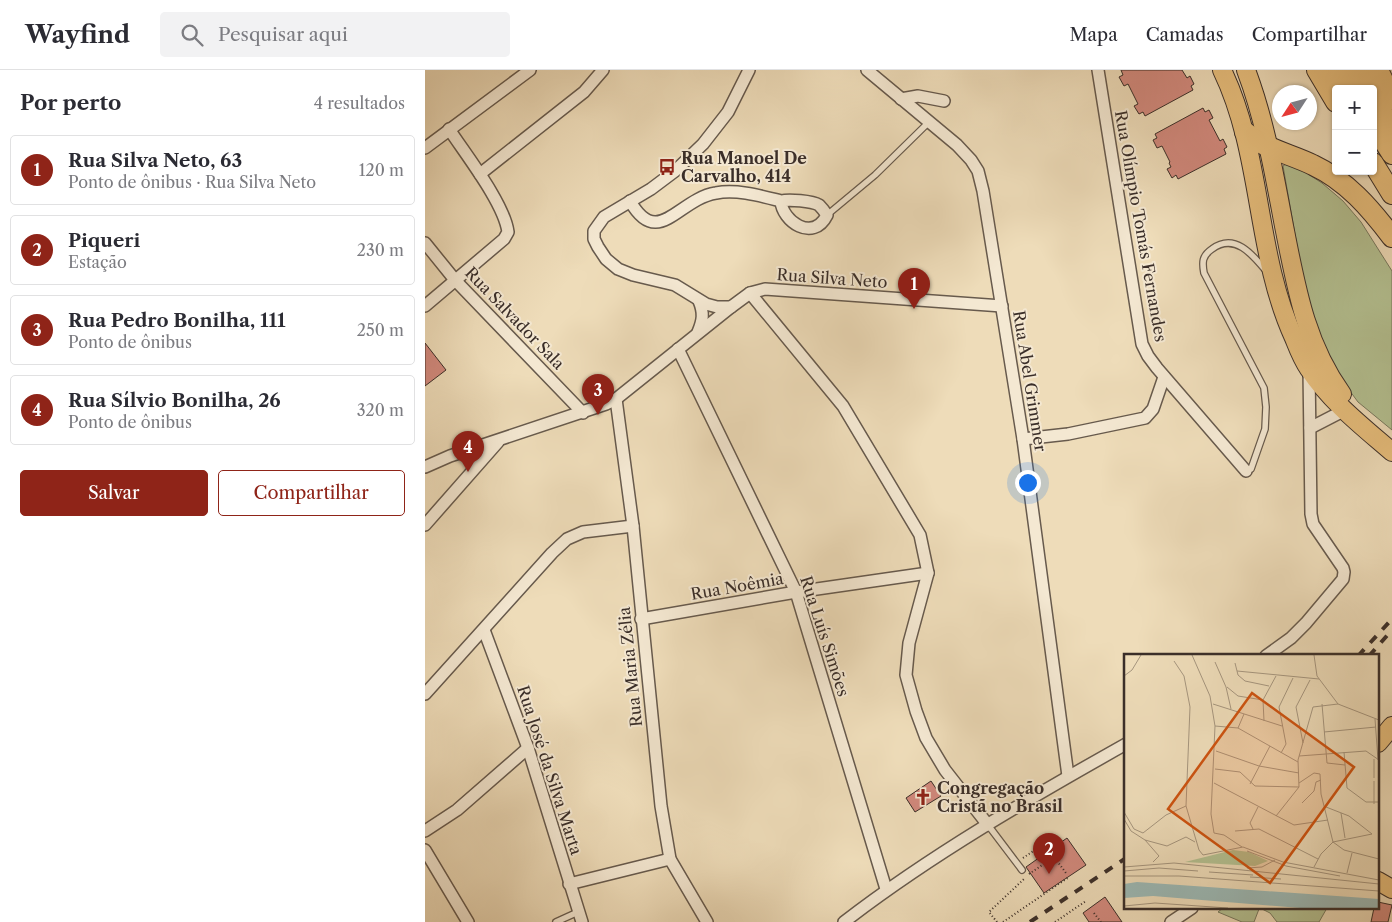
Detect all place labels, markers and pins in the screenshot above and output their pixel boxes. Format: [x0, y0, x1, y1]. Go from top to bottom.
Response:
place label: Rua Manoel De Carvalho, 414 [681, 148, 807, 186]
bus stop icon: Rua Manoel De Carvalho, 414 [657, 157, 677, 177]
pin: 1 [898, 268, 930, 309]
pin: 3 [582, 374, 614, 415]
pin: 4 [452, 431, 484, 472]
place label: Congregação Cristã no Brasil [937, 778, 1063, 816]
church icon: Congregação Cristã no Brasil [913, 787, 933, 807]
pin: 2 [1033, 833, 1065, 874]

